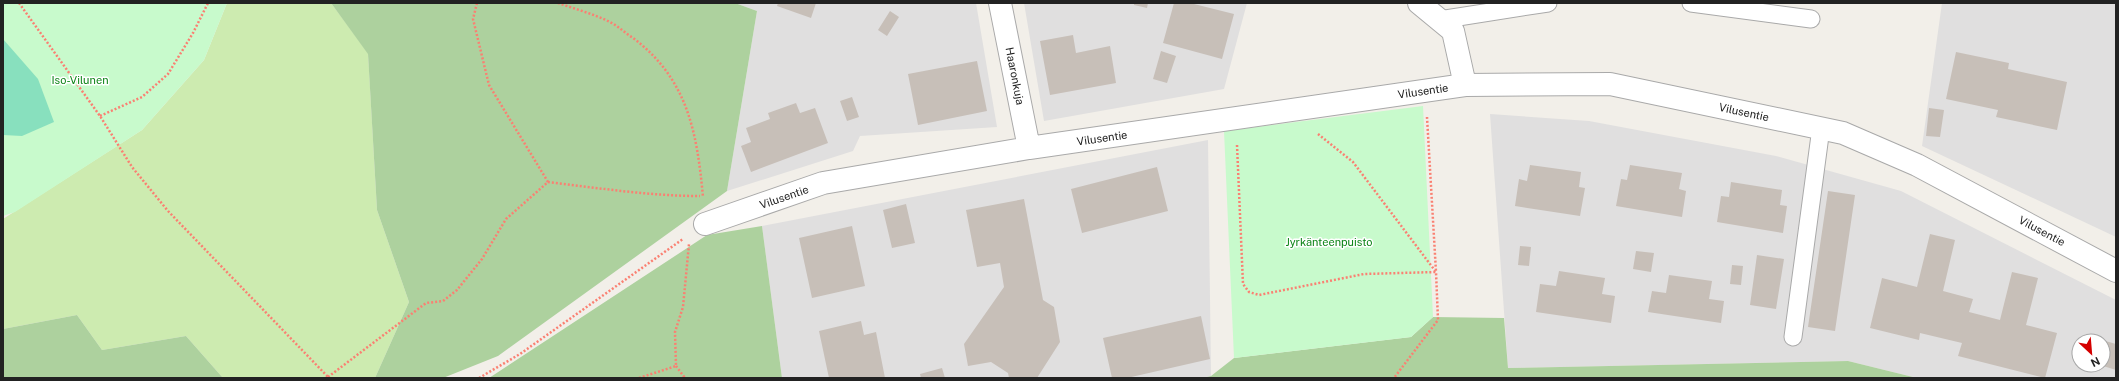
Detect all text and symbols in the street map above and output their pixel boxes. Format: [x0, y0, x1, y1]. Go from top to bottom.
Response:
street label: Haaronkuja [1004, 46, 1026, 106]
park label: Iso-Vilunen [51, 74, 109, 86]
street label: Vilusentie [1397, 82, 1449, 100]
street label: Vilusentie [1718, 101, 1770, 123]
street label: Vilusentie [1076, 129, 1128, 147]
street label: Vilusentie [758, 183, 810, 211]
street label: Vilusentie [2017, 214, 2067, 248]
park label: Jyrkänteenpuisto [1285, 236, 1373, 248]
north arrow [2071, 333, 2111, 373]
text: N [2089, 355, 2102, 369]

